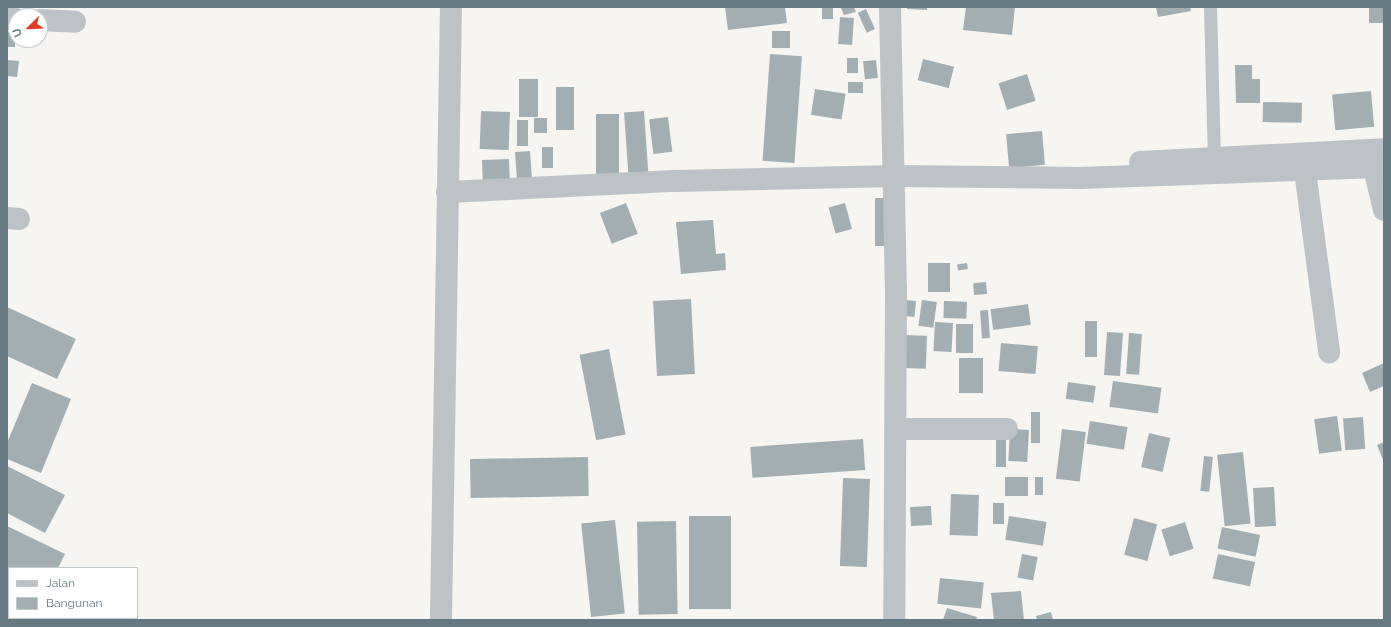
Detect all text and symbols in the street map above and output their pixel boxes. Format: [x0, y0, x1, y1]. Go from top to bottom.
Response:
north arrow [8, 8, 48, 48]
text: U [10, 26, 25, 39]
legend [8, 567, 138, 619]
text: Jalan [46, 576, 75, 590]
text: Bangunan [46, 596, 103, 610]

